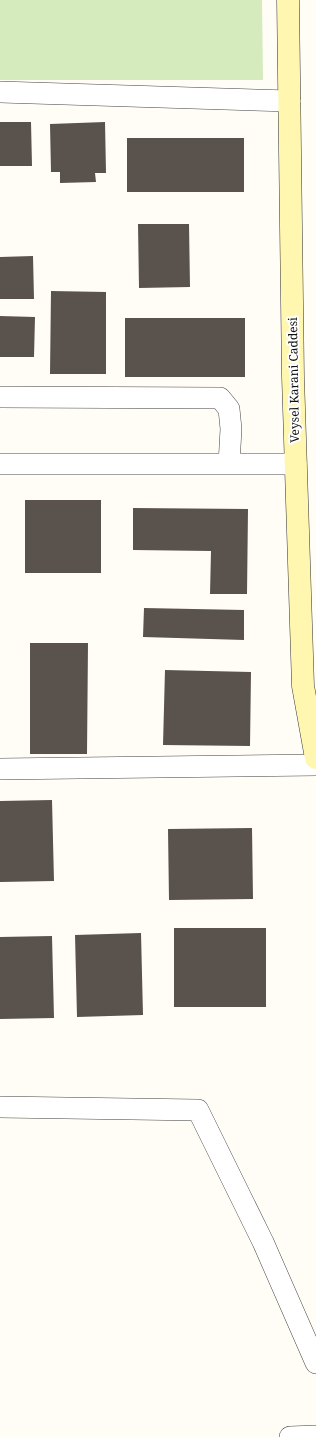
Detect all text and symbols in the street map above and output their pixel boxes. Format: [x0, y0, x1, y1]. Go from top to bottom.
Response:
street label: Veysel Karani Caddesi [284, 317, 303, 443]

